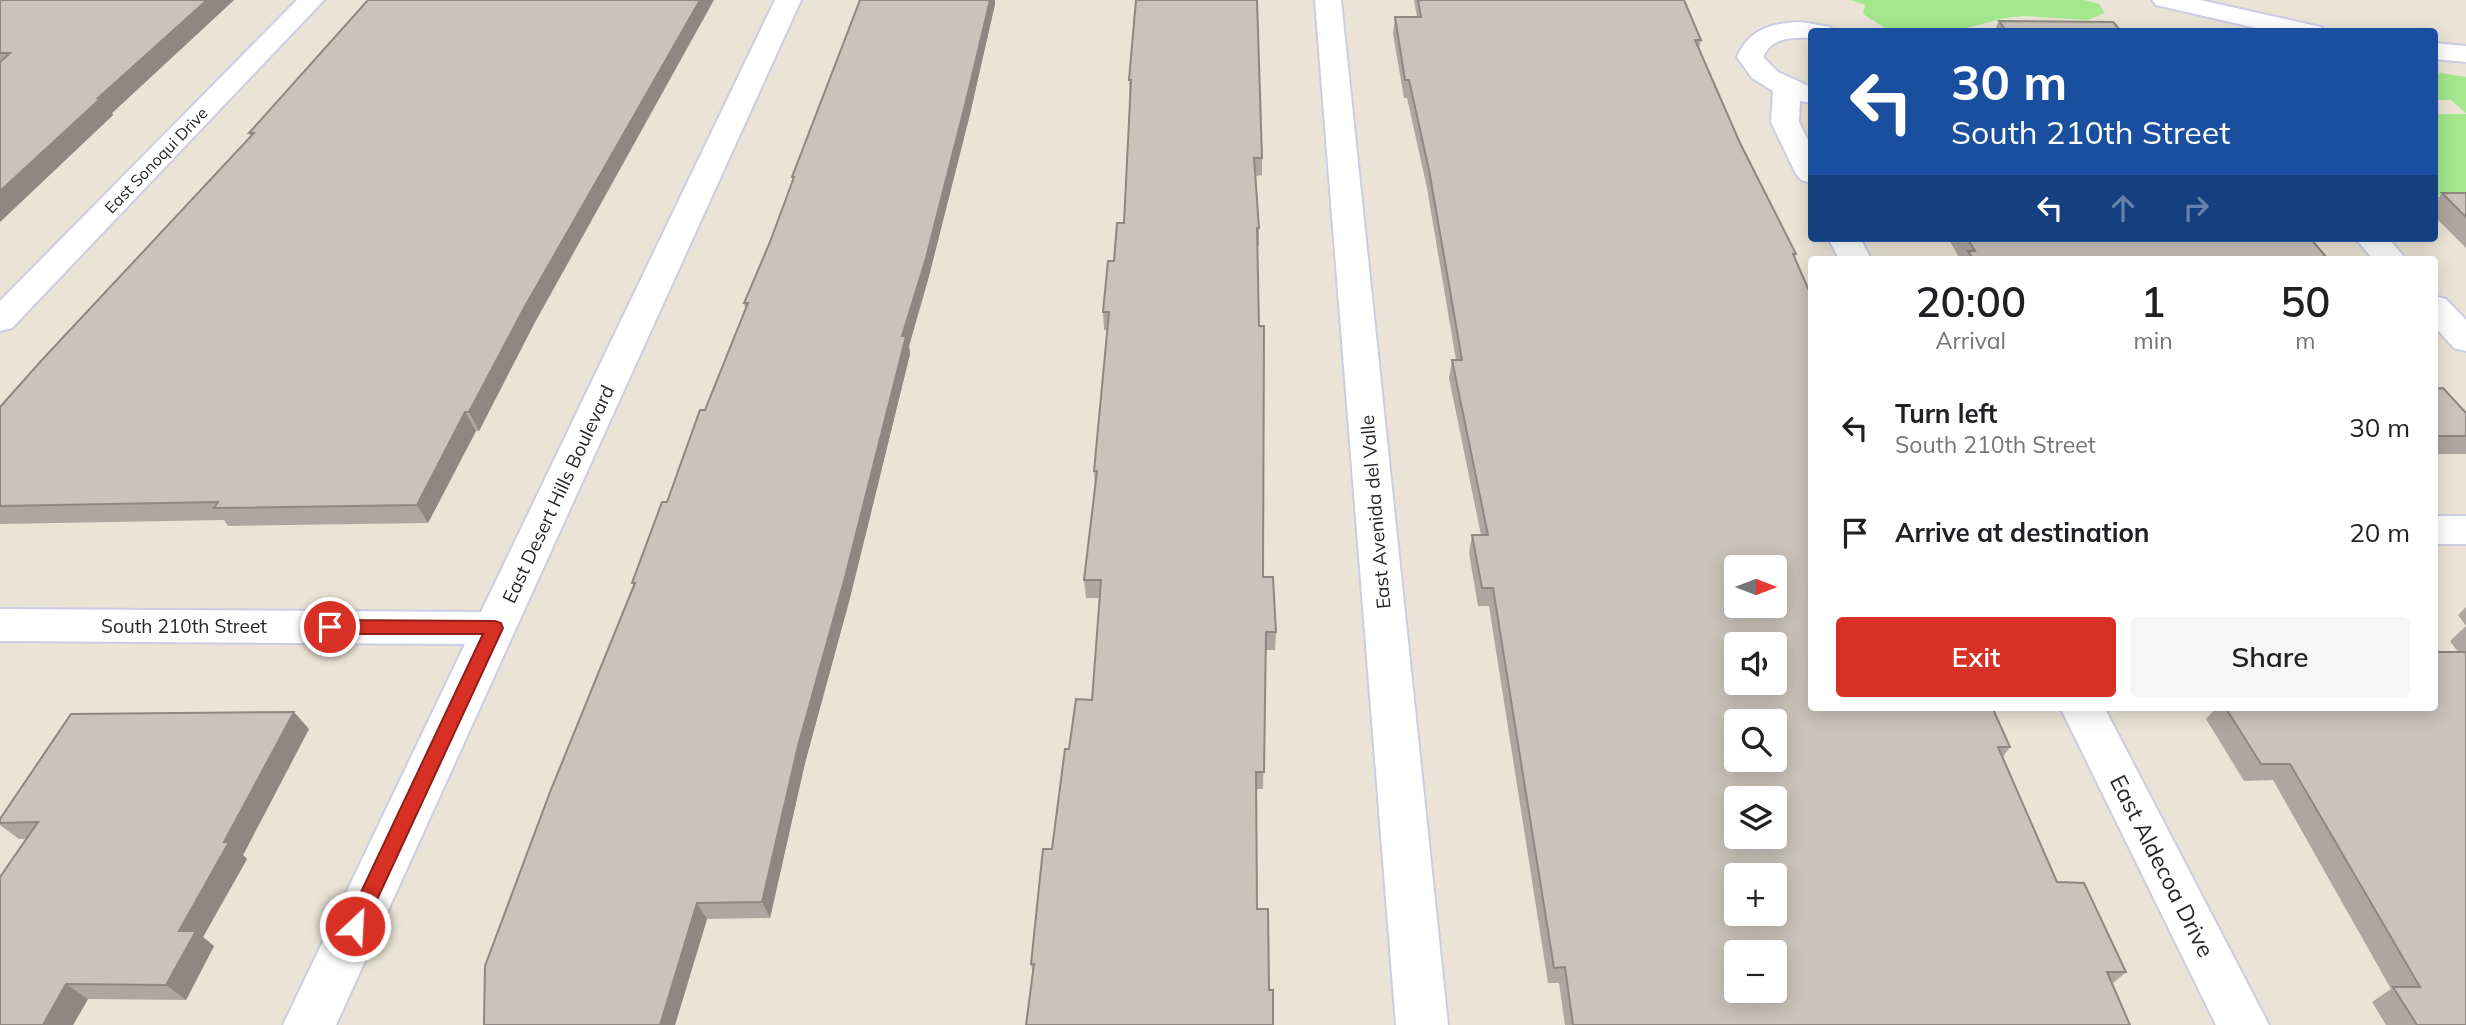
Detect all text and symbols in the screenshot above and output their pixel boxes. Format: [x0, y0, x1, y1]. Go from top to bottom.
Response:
text: 30 m [1951, 51, 2067, 112]
icon: left [1836, 56, 1927, 147]
street label: East Sonoqui Drive [100, 103, 212, 217]
text: South 210th Street [1951, 112, 2230, 152]
icon: left [2031, 189, 2069, 227]
icon: ahead [2104, 189, 2142, 227]
icon: right [2177, 189, 2215, 227]
text: 20:00 [1915, 275, 2026, 328]
text: 1 [2141, 275, 2166, 328]
text: 50 [2280, 275, 2331, 328]
text: Arrival [1936, 326, 2006, 355]
text: min [2134, 326, 2173, 355]
text: m [2295, 326, 2315, 355]
street label: East Desert Hills Boulevard [497, 381, 619, 607]
text: Turn left [1895, 397, 1997, 430]
icon: left [1836, 409, 1874, 447]
text: 30 m [2349, 411, 2410, 444]
street label: East Avenida del Valle [1355, 414, 1395, 610]
text: South 210th Street [1895, 430, 2096, 459]
icon: arrive [1836, 514, 1874, 552]
text: Arrive at destination [1895, 516, 2150, 549]
text: 20 m [2349, 516, 2410, 549]
north arrow [1724, 555, 1787, 618]
map controls [1724, 555, 1787, 1003]
pin [300, 597, 360, 657]
icon: arrive [311, 608, 349, 646]
street label: South 210th Street [101, 614, 267, 638]
button: Exit [1836, 617, 2116, 697]
button: Share [2130, 617, 2410, 697]
button: sound [1724, 632, 1787, 695]
button: search [1724, 709, 1787, 772]
street label: East Aldecoa Drive [2104, 770, 2221, 962]
button: layers [1724, 786, 1787, 849]
button: + [1724, 863, 1787, 926]
position arrow [318, 889, 392, 963]
button: − [1724, 940, 1787, 1003]

